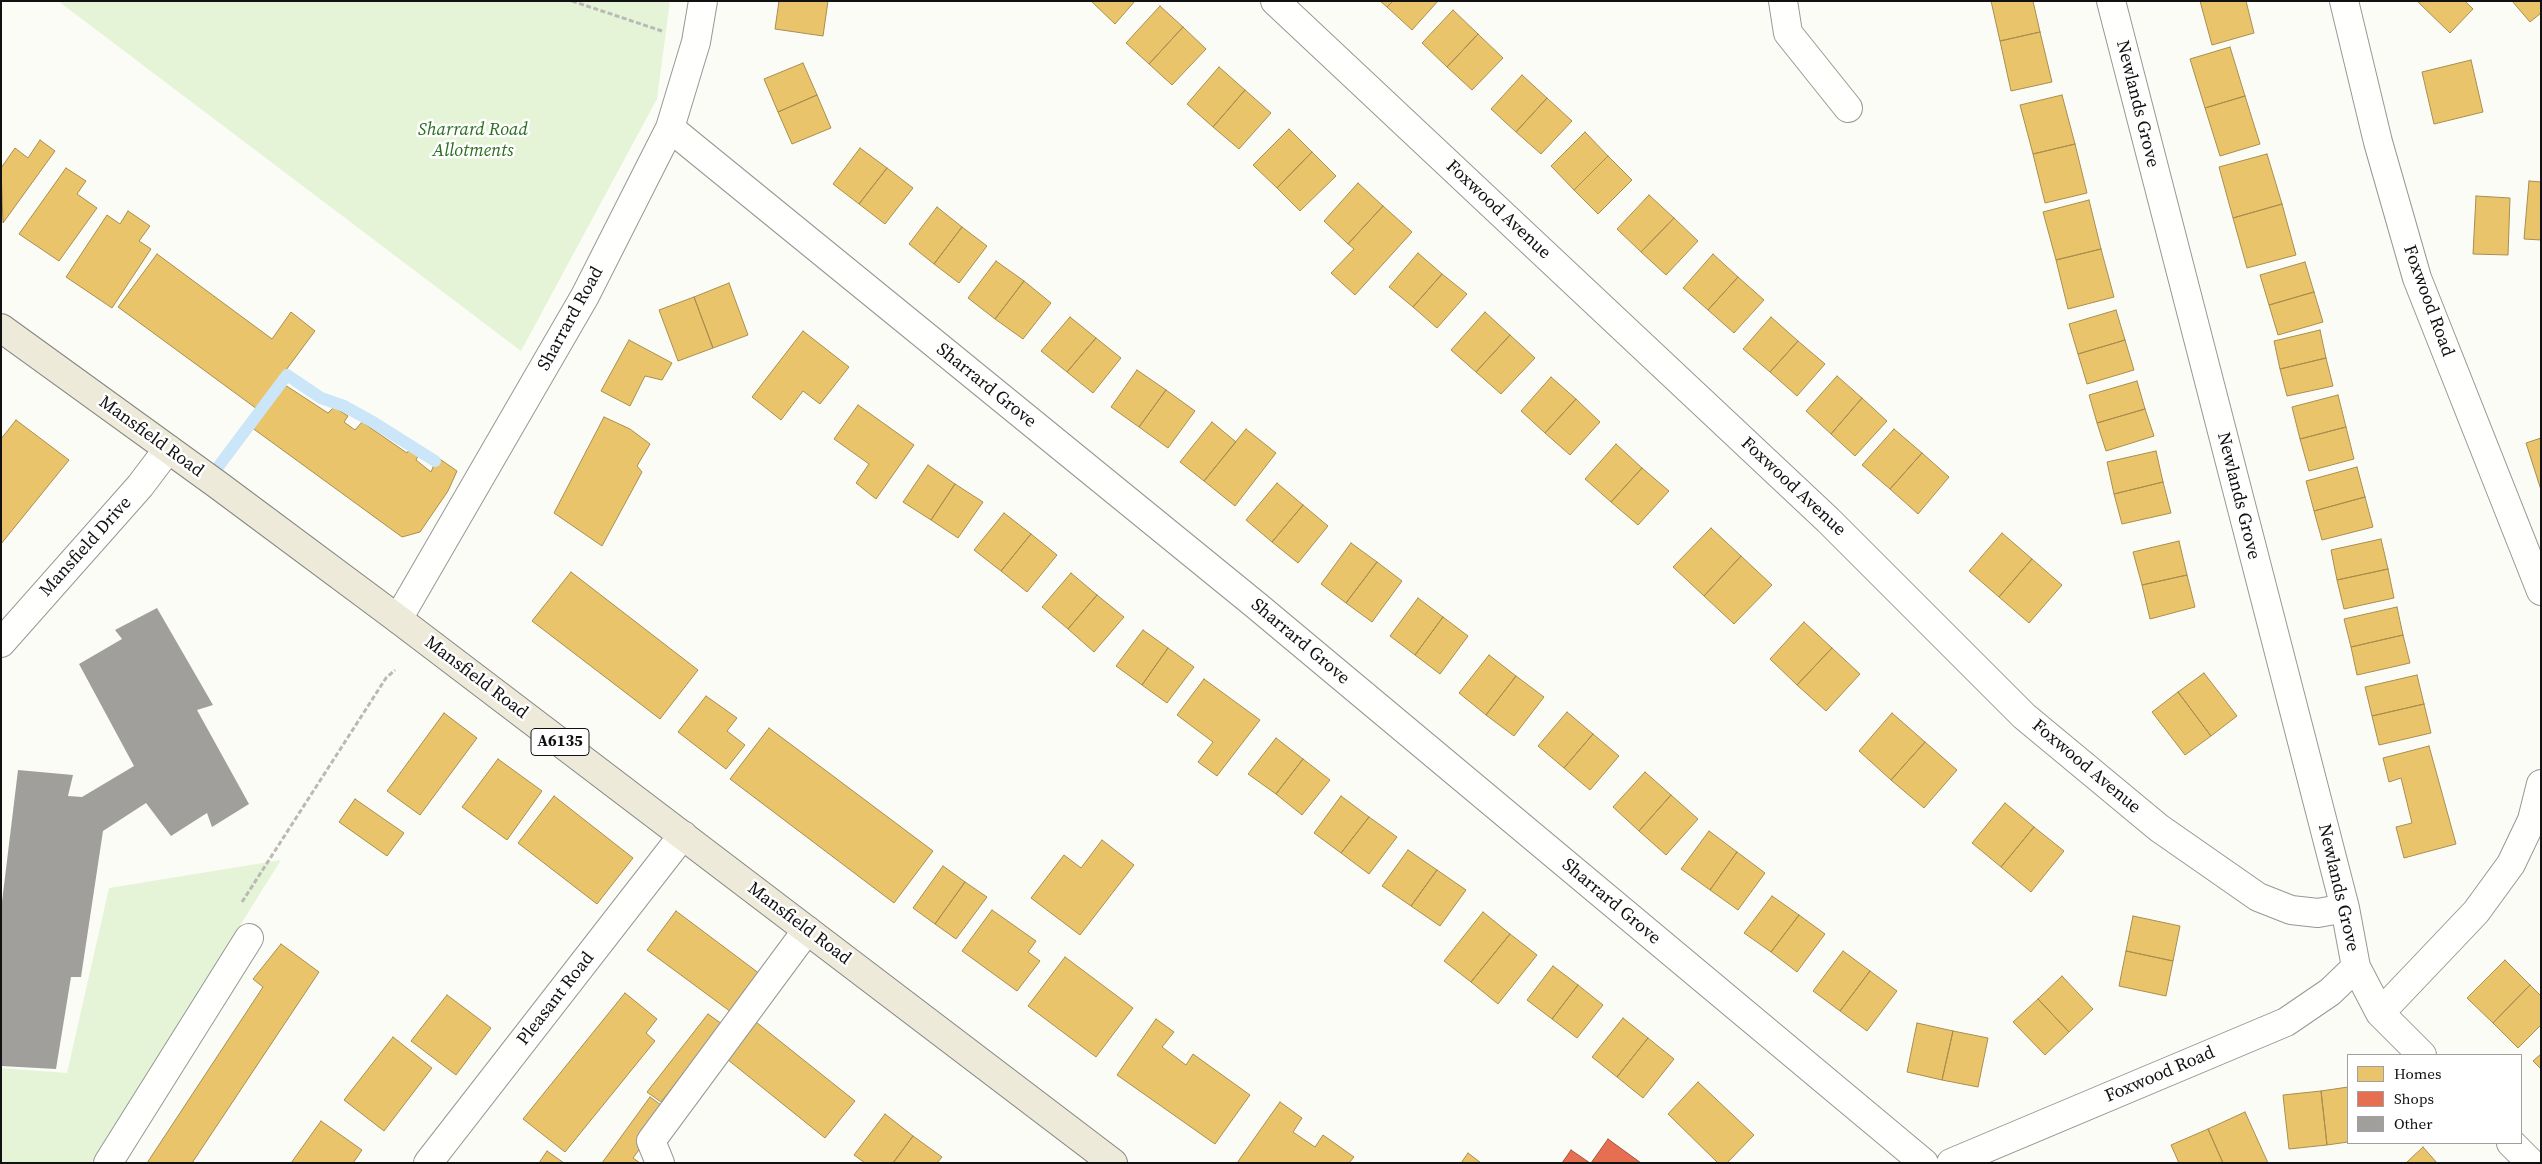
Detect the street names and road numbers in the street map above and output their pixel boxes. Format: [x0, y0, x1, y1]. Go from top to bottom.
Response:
street label: Newlands Grove [2111, 38, 2163, 170]
street label: Foxwood Avenue [1441, 156, 1555, 264]
street label: Foxwood Road [2398, 242, 2458, 360]
street label: Sharrard Road [534, 263, 608, 375]
street label: Sharrard Grove [932, 339, 1040, 433]
street label: Mansfield Road [94, 392, 208, 482]
street label: Newlands Grove [2212, 430, 2264, 562]
street label: Foxwood Avenue [1736, 433, 1850, 541]
street label: Mansfield Drive [36, 493, 136, 601]
street label: Sharrard Grove [1246, 594, 1354, 690]
street label: Mansfield Road [420, 632, 532, 724]
street label: Foxwood Avenue [2027, 715, 2145, 819]
road number: A6135 [531, 729, 589, 756]
street label: Newlands Grove [2313, 822, 2363, 954]
street label: Sharrard Grove [1557, 854, 1665, 950]
street label: Mansfield Road [743, 878, 855, 970]
street label: Pleasant Road [513, 948, 599, 1050]
street label: Foxwood Road [2102, 1042, 2218, 1108]

